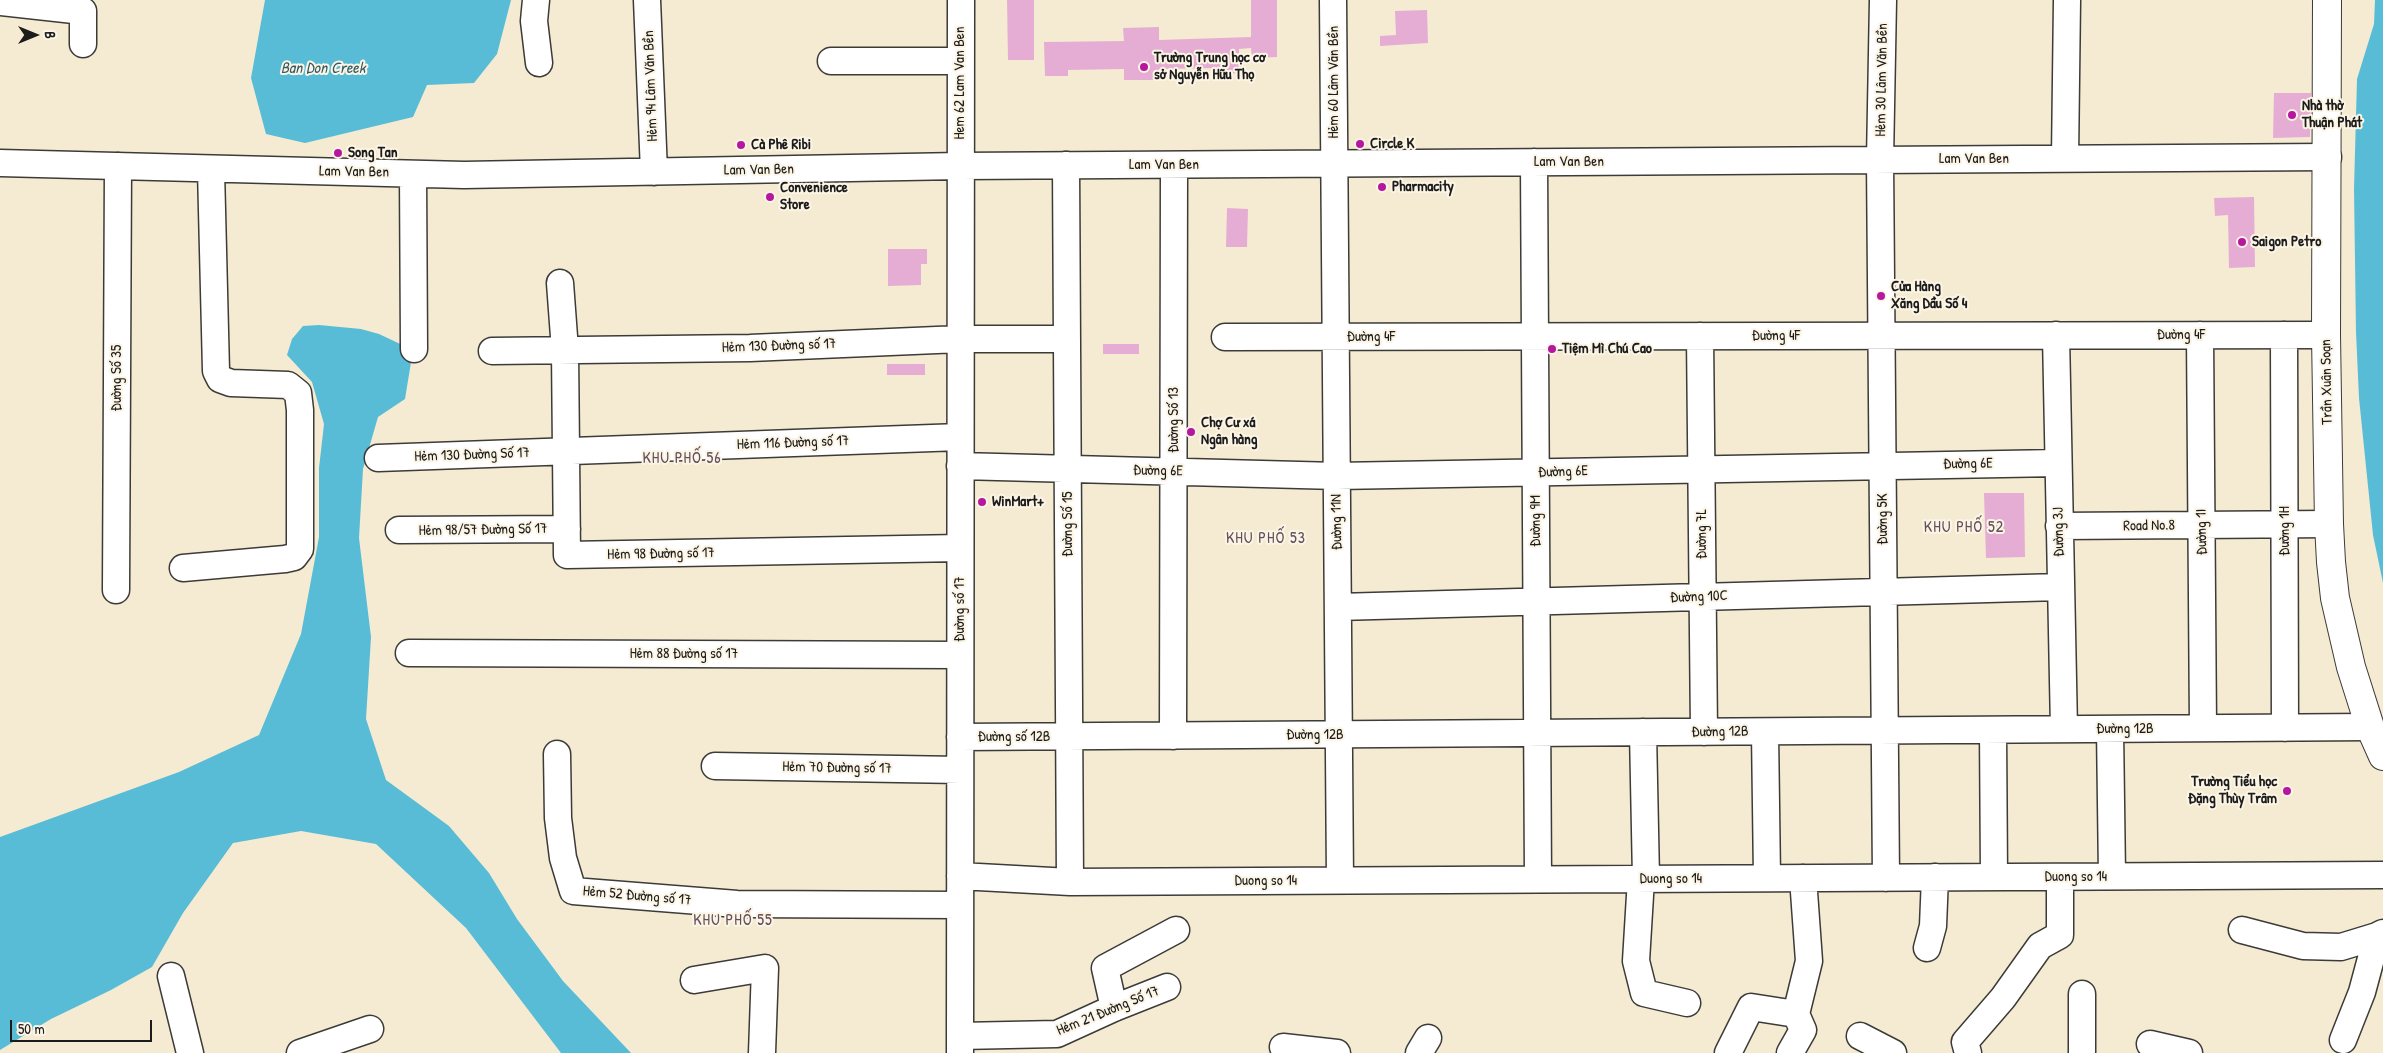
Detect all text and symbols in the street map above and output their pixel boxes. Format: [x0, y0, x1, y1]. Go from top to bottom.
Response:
north arrow [10, 10, 60, 60]
street label: Hẻm 30 Lâm Văn Bền [1872, 23, 1892, 137]
street label: Hem 62 Lam Van Ben [951, 26, 969, 140]
street label: Hẻm 60 Lâm Văn Bền [1325, 26, 1343, 138]
street label: Hẻm 94 Lâm Văn Bền [640, 30, 662, 142]
text: B [41, 31, 60, 39]
place label: Trường Trung học cơ sở Nguyễn Hữu Thọ [1154, 49, 1265, 84]
water label: Ban Don Creek [281, 59, 365, 79]
marker: Trường Trung học cơ sở Nguyễn Hữu Thọ [1138, 61, 1150, 73]
place label: Nhà thờ Thuận Phát [2302, 97, 2362, 132]
marker: Nhà thờ Thuận Phát [2286, 109, 2298, 121]
place label: Circle K [1370, 135, 1414, 153]
place label: Cà Phê Ribi [751, 136, 811, 154]
marker: Circle K [1354, 138, 1366, 150]
marker: Cà Phê Ribi [735, 139, 747, 151]
place label: Song Tan [348, 144, 398, 162]
marker: Song Tan [332, 147, 344, 159]
street label: Lam Van Ben [1939, 150, 2009, 168]
street label: Lam Van Ben [1534, 153, 1604, 171]
street label: Lam Van Ben [1129, 156, 1199, 174]
street label: Lam Van Ben [724, 160, 794, 180]
street label: Lam Van Ben [319, 162, 389, 182]
place label: Pharmacity [1392, 178, 1454, 196]
place label: Convenience Store [780, 179, 848, 214]
marker: Pharmacity [1376, 181, 1388, 193]
marker: Convenience Store [764, 191, 776, 203]
place label: Saigon Petro [2252, 233, 2321, 251]
marker: Saigon Petro [2236, 236, 2248, 248]
place label: Cửa Hàng Xăng Dầu Số 4 [1891, 278, 1967, 313]
marker: Cửa Hàng Xăng Dầu Số 4 [1875, 290, 1887, 302]
street label: Đường 4F [2157, 326, 2205, 344]
street label: Đường 4F [1752, 327, 1800, 345]
street label: Đường 4F [1347, 328, 1395, 346]
street label: Hẻm 130 Đường số 17 [722, 335, 836, 357]
street label: Trần Xuân Soạn [2317, 339, 2337, 425]
place label: Tiệm Mì Chú Cao [1562, 340, 1652, 358]
marker: Tiệm Mì Chú Cao [1546, 343, 1558, 355]
street label: Đường Số 35 [108, 345, 126, 411]
street label: Đường Số 13 [1165, 387, 1183, 453]
place label: Chợ Cư xá Ngân hàng [1201, 414, 1257, 449]
marker: Chợ Cư xá Ngân hàng [1185, 426, 1197, 438]
street label: Hẻm 116 Đường số 17 [737, 432, 849, 454]
street label: Hẻm 130 Đường Số 17 [414, 444, 530, 466]
district label: KHU PHỐ 56 [641, 449, 723, 469]
street label: Đường 6E [1943, 455, 1993, 473]
street label: Đường 6E [1133, 462, 1183, 480]
street label: Đường 6E [1538, 462, 1588, 482]
street label: Đường Số 15 [1059, 491, 1077, 557]
place label: WinMart+ [992, 493, 1044, 511]
street label: Đường 5K [1874, 493, 1892, 545]
street label: Đường 11N [1328, 494, 1346, 550]
street label: Đường 9M [1527, 495, 1545, 547]
marker: WinMart+ [976, 496, 988, 508]
street label: Đường 1H [2276, 506, 2294, 556]
street label: Đường 3J [2050, 507, 2068, 557]
street label: Đường 7L [1693, 509, 1711, 559]
street label: Đường 1I [2193, 509, 2211, 555]
street label: Road No.8 [2123, 517, 2175, 535]
district label: KHU PHỐ 52 [1923, 518, 2005, 538]
street label: Hẻm 98/57 Đường Số 17 [419, 520, 547, 540]
district label: KHU PHỐ 53 [1225, 529, 1307, 549]
street label: Hẻm 98 Đường số 17 [607, 544, 715, 564]
street label: Đường số 17 [951, 576, 969, 642]
street label: Đường 10C [1670, 587, 1728, 607]
street label: Hẻm 88 Đường số 17 [630, 645, 738, 663]
street label: Đường 12B [2096, 720, 2154, 738]
street label: Đường 12B [1691, 723, 1749, 741]
street label: Đường 12B [1286, 726, 1344, 744]
street label: Đường số 12B [978, 728, 1050, 746]
street label: Hẻm 70 Đường số 17 [782, 758, 892, 778]
place label: Trường Tiểu học Đặng Thùy Trâm [2188, 773, 2277, 808]
marker: Trường Tiểu học Đặng Thùy Trâm [2281, 785, 2293, 797]
street label: Duong so 14 [2045, 868, 2107, 886]
street label: Duong so 14 [1640, 870, 1702, 888]
street label: Duong so 14 [1235, 872, 1297, 890]
street label: Hẻm 52 Đường số 17 [582, 882, 692, 910]
district label: KHU PHỐ 55 [692, 911, 774, 931]
street label: Hẻm 21 Đường Số 17 [1054, 982, 1162, 1040]
scale bar [12, 1010, 155, 1042]
text: 50 m [18, 1018, 45, 1039]

